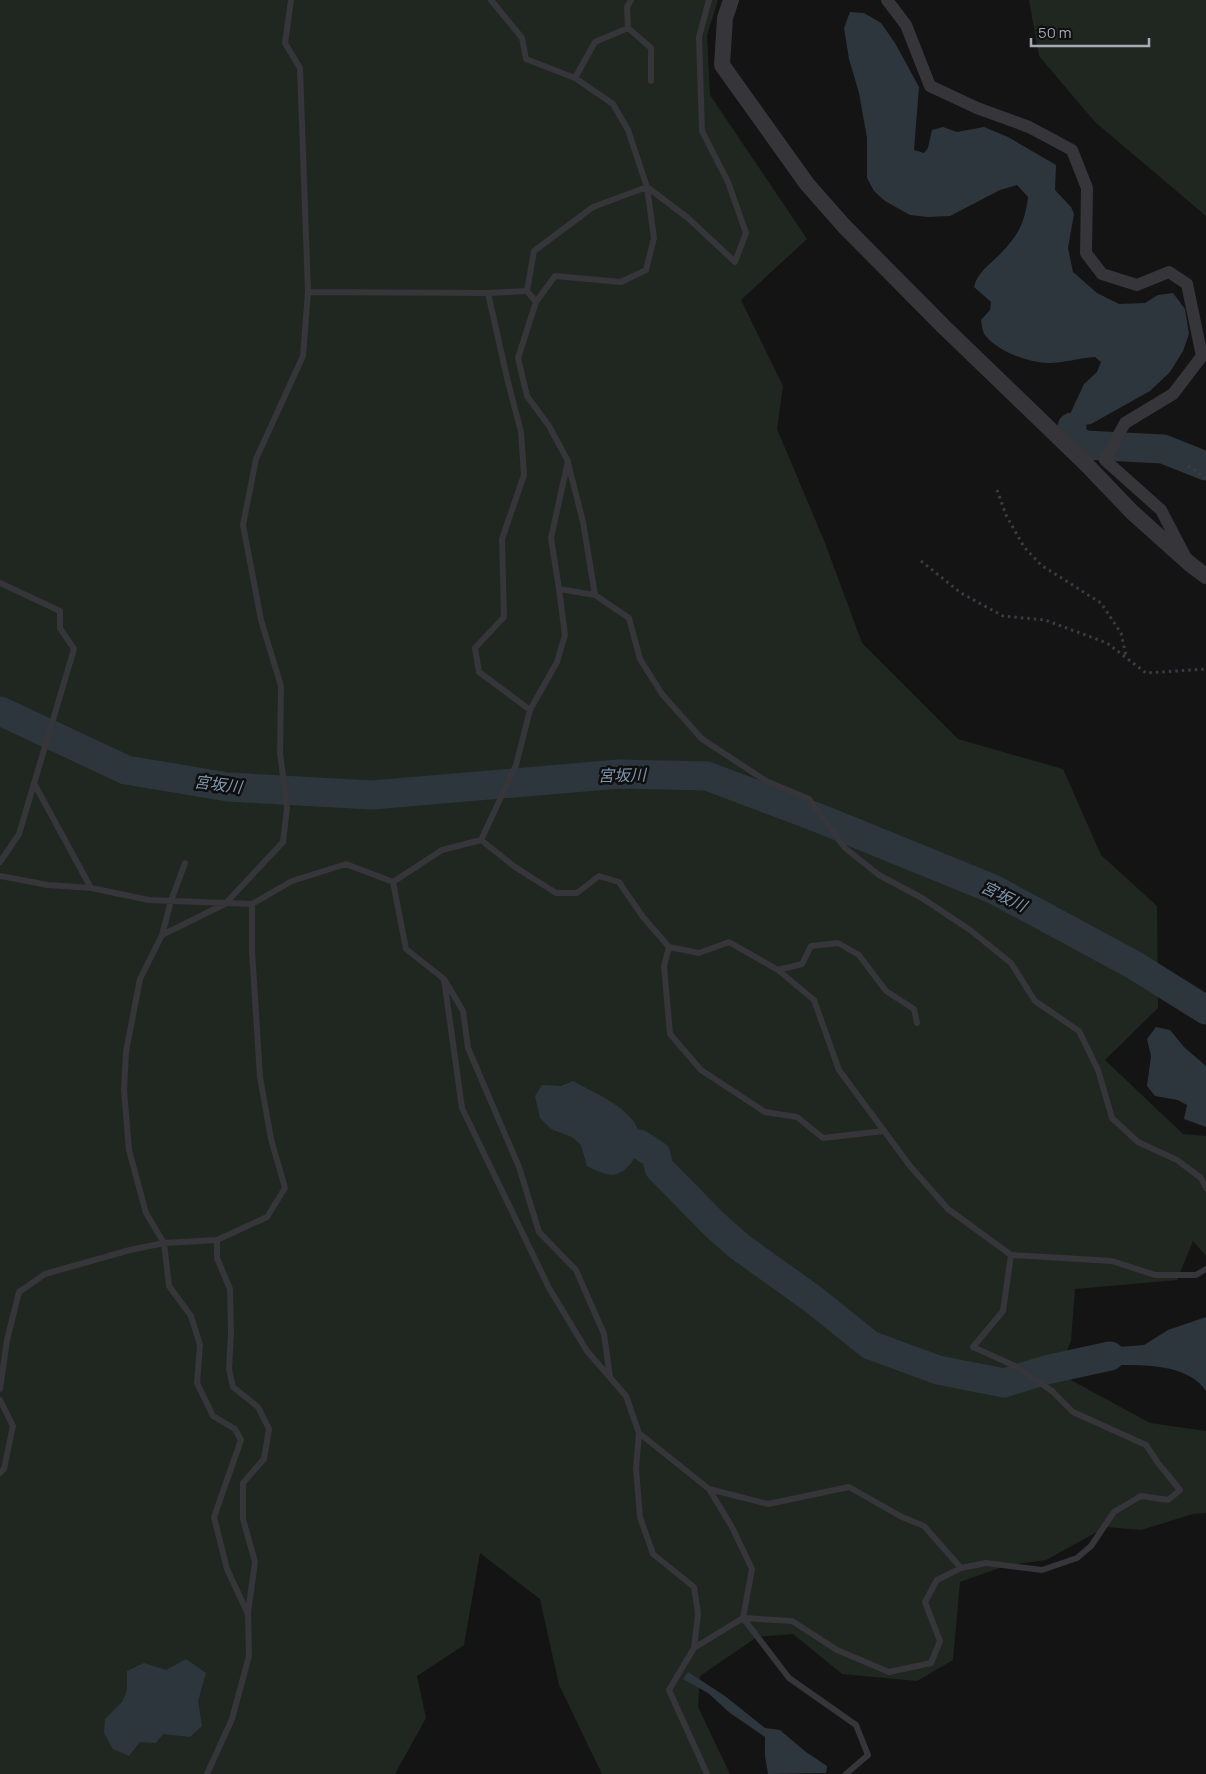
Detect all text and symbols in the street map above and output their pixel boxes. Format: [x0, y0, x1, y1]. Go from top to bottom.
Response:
scale bar [1031, 15, 1148, 47]
text: 50 m [1038, 22, 1072, 43]
water label: 宮坂川 [598, 764, 648, 786]
water label: 宮坂川 [193, 770, 245, 798]
water label: 宮坂川 [978, 876, 1032, 917]

